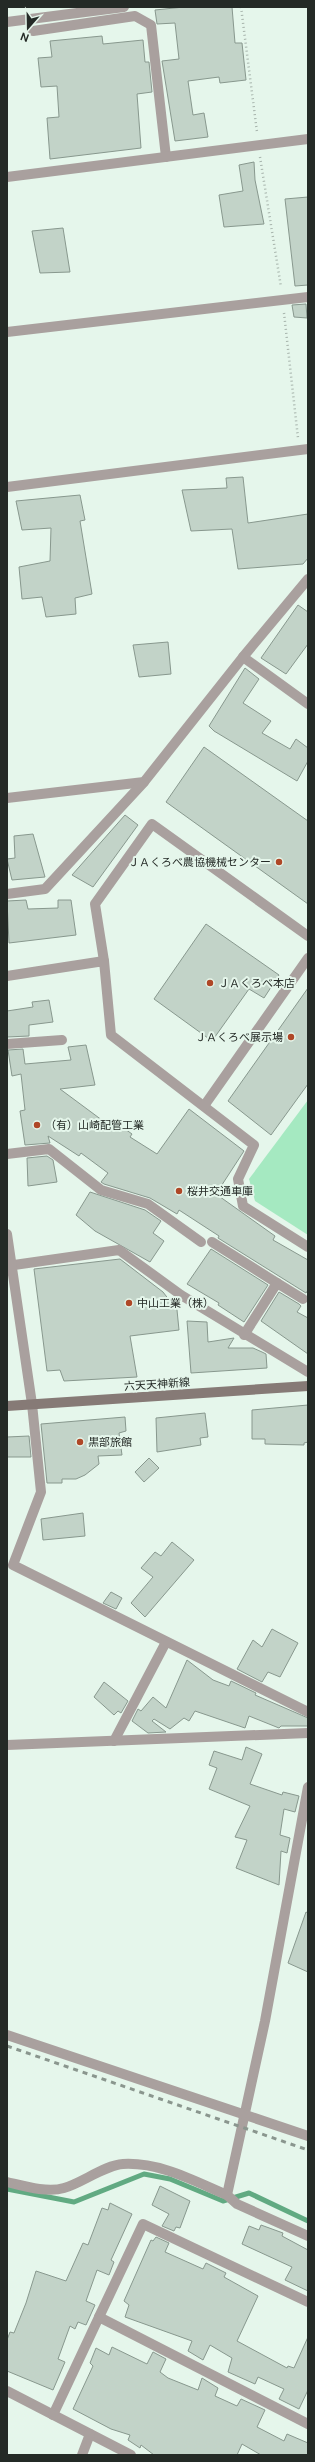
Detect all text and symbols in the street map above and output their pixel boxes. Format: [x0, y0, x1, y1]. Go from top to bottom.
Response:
north arrow [8, 8, 48, 48]
text: N [18, 29, 31, 45]
place label: ＪＡくろべ農協機械センター [128, 855, 271, 869]
marker: ＪＡくろべ農協機械センター [274, 857, 284, 867]
place label: ＪＡくろべ本店 [218, 976, 295, 990]
marker: ＪＡくろべ本店 [205, 978, 215, 988]
place label: ＪＡくろべ展示場 [195, 1030, 283, 1044]
marker: ＪＡくろべ展示場 [286, 1032, 296, 1042]
place label: （有）山崎配管工業 [45, 1118, 144, 1132]
marker: （有）山崎配管工業 [32, 1120, 42, 1130]
place label: 桜井交通車庫 [187, 1184, 253, 1198]
marker: 桜井交通車庫 [174, 1186, 184, 1196]
place label: 中山工業（株） [137, 1296, 214, 1310]
marker: 中山工業（株） [124, 1298, 134, 1308]
street label: 六天天神新線 [124, 1375, 190, 1393]
place label: 黒部旅館 [88, 1435, 132, 1449]
marker: 黒部旅館 [75, 1437, 85, 1447]

